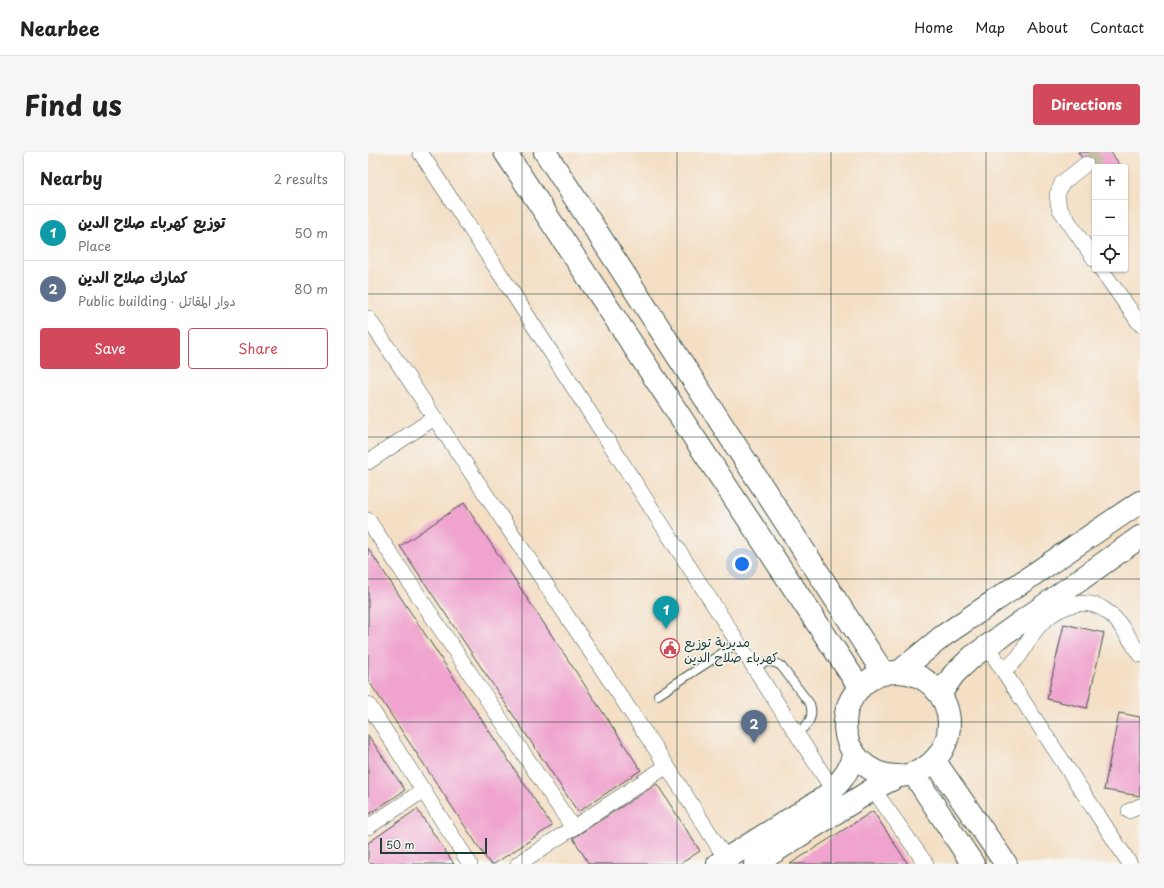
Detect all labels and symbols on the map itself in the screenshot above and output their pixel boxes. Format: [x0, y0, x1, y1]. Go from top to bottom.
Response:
your location [732, 554, 752, 574]
pin: 1 [653, 596, 679, 629]
place label: مديرية توزيع كهرباء صلاح الدين [684, 632, 779, 667]
public building icon: مديرية توزيع كهرباء صلاح الدين [659, 637, 681, 659]
pin: 2 [741, 710, 767, 743]
scale bar [380, 836, 487, 855]

